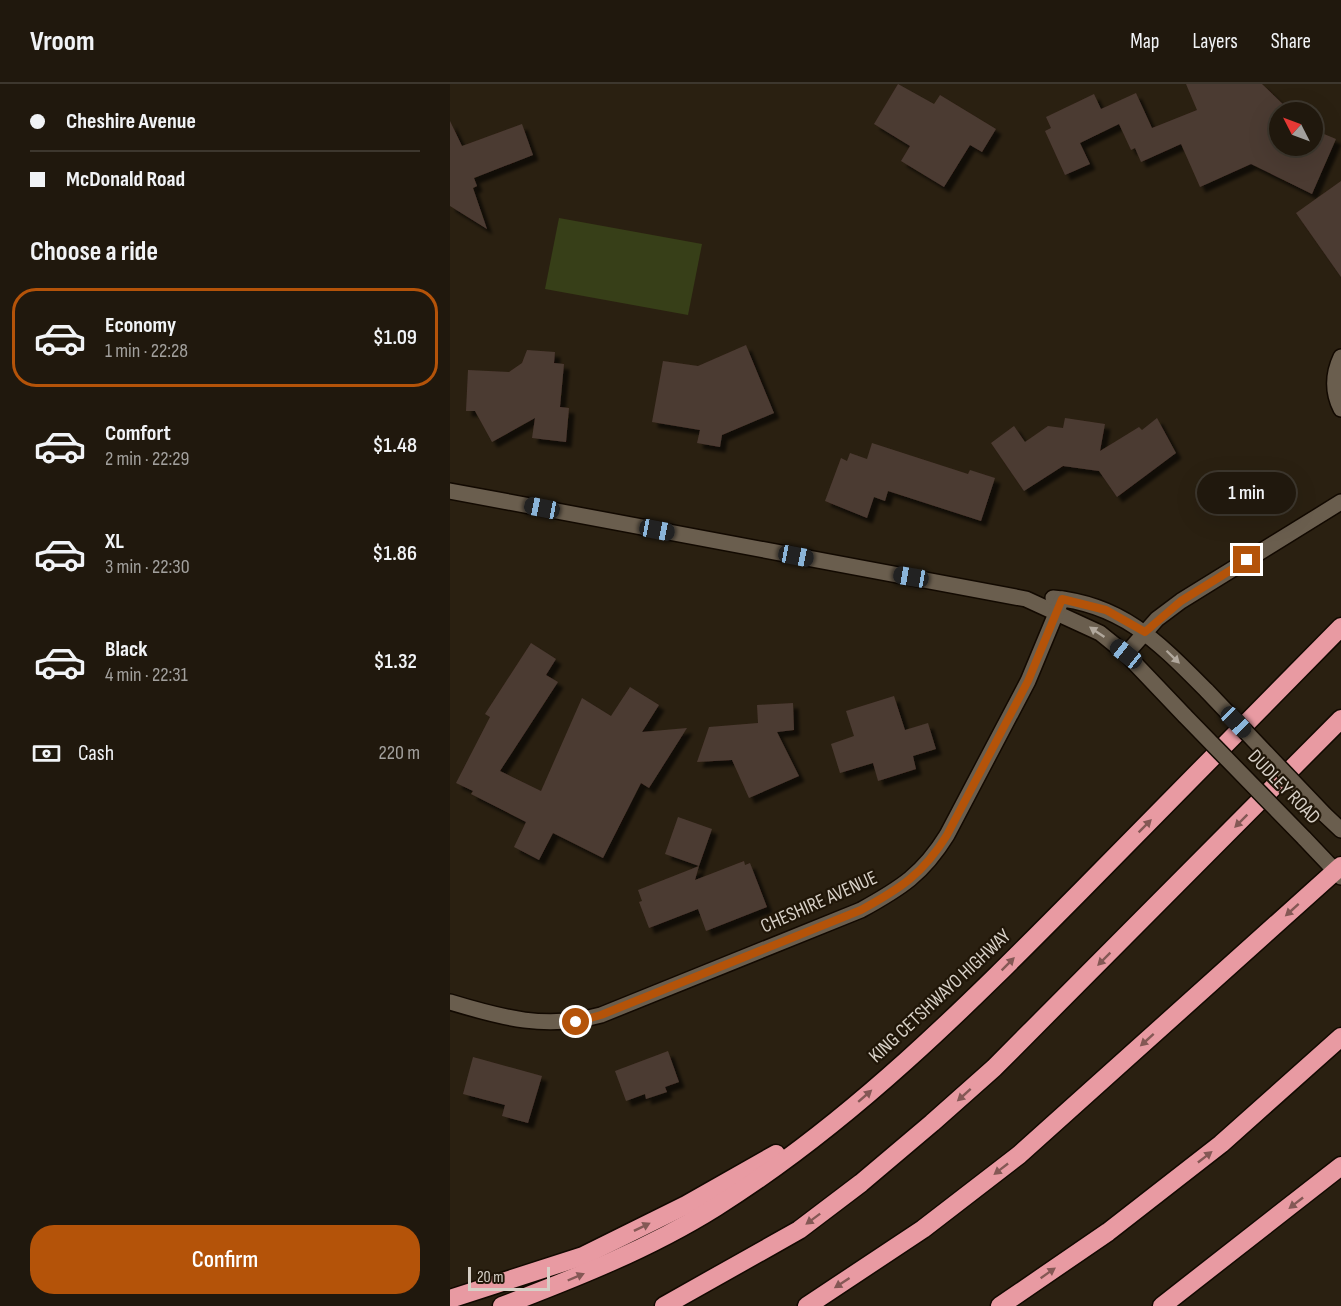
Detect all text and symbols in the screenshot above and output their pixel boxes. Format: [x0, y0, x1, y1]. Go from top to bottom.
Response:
text: Vroom [30, 25, 94, 58]
text: Map [1130, 29, 1159, 54]
text: Layers [1192, 29, 1238, 54]
text: Share [1271, 29, 1311, 54]
north arrow [1269, 102, 1323, 156]
map controls [1269, 102, 1323, 156]
text: Cheshire Avenue [66, 108, 196, 135]
text: McDonald Road [66, 166, 185, 193]
text: Choose a ride [30, 236, 158, 268]
icon: car [33, 311, 87, 365]
text: Economy [105, 312, 176, 339]
text: $1.09 [373, 324, 417, 351]
text: 1 min · 22:28 [105, 339, 188, 363]
icon: car [33, 419, 87, 473]
text: Comfort [105, 420, 171, 447]
text: $1.48 [372, 432, 417, 459]
text: 2 min · 22:29 [105, 447, 189, 471]
callout: 1 min [1198, 473, 1296, 515]
text: 1 min [1228, 481, 1265, 505]
car [523, 496, 561, 520]
car [638, 518, 676, 542]
icon: car [33, 527, 87, 581]
text: XL [105, 528, 124, 555]
text: $1.86 [372, 540, 417, 567]
car [777, 544, 815, 568]
route end [1233, 546, 1260, 573]
text: 3 min · 22:30 [105, 555, 190, 579]
car [892, 565, 930, 589]
one-way arrow [1089, 627, 1105, 638]
icon: car [33, 635, 87, 689]
text: Black [105, 636, 147, 663]
car [1106, 636, 1146, 672]
text: $1.32 [373, 648, 417, 675]
one-way arrow [1165, 650, 1180, 664]
text: 4 min · 22:31 [105, 663, 188, 687]
car [1217, 703, 1255, 741]
icon: cash [30, 737, 63, 770]
text: Cash [78, 740, 114, 767]
text: 220 m [379, 741, 420, 765]
street label: DUDLEY ROAD [1243, 745, 1325, 829]
one-way arrow [1234, 813, 1248, 828]
one-way arrow [1138, 819, 1152, 833]
street label: CHESHIRE AVENUE [757, 866, 881, 938]
one-way arrow [1285, 903, 1300, 916]
street label: KING CETSHWAYO HIGHWAY [864, 924, 1016, 1068]
one-way arrow [1097, 952, 1111, 966]
one-way arrow [1001, 958, 1015, 972]
route start [562, 1008, 589, 1035]
one-way arrow [1140, 1033, 1155, 1046]
one-way arrow [957, 1088, 972, 1101]
one-way arrow [857, 1090, 873, 1103]
one-way arrow [1197, 1150, 1213, 1163]
one-way arrow [993, 1163, 1008, 1175]
one-way arrow [1288, 1197, 1304, 1210]
one-way arrow [806, 1213, 822, 1225]
one-way arrow [633, 1222, 650, 1231]
button: Confirm [30, 1225, 420, 1294]
scale bar [468, 1264, 550, 1292]
one-way arrow [1040, 1267, 1056, 1279]
text: 20 m [477, 1268, 504, 1287]
one-way arrow [568, 1272, 586, 1282]
one-way arrow [834, 1277, 850, 1288]

